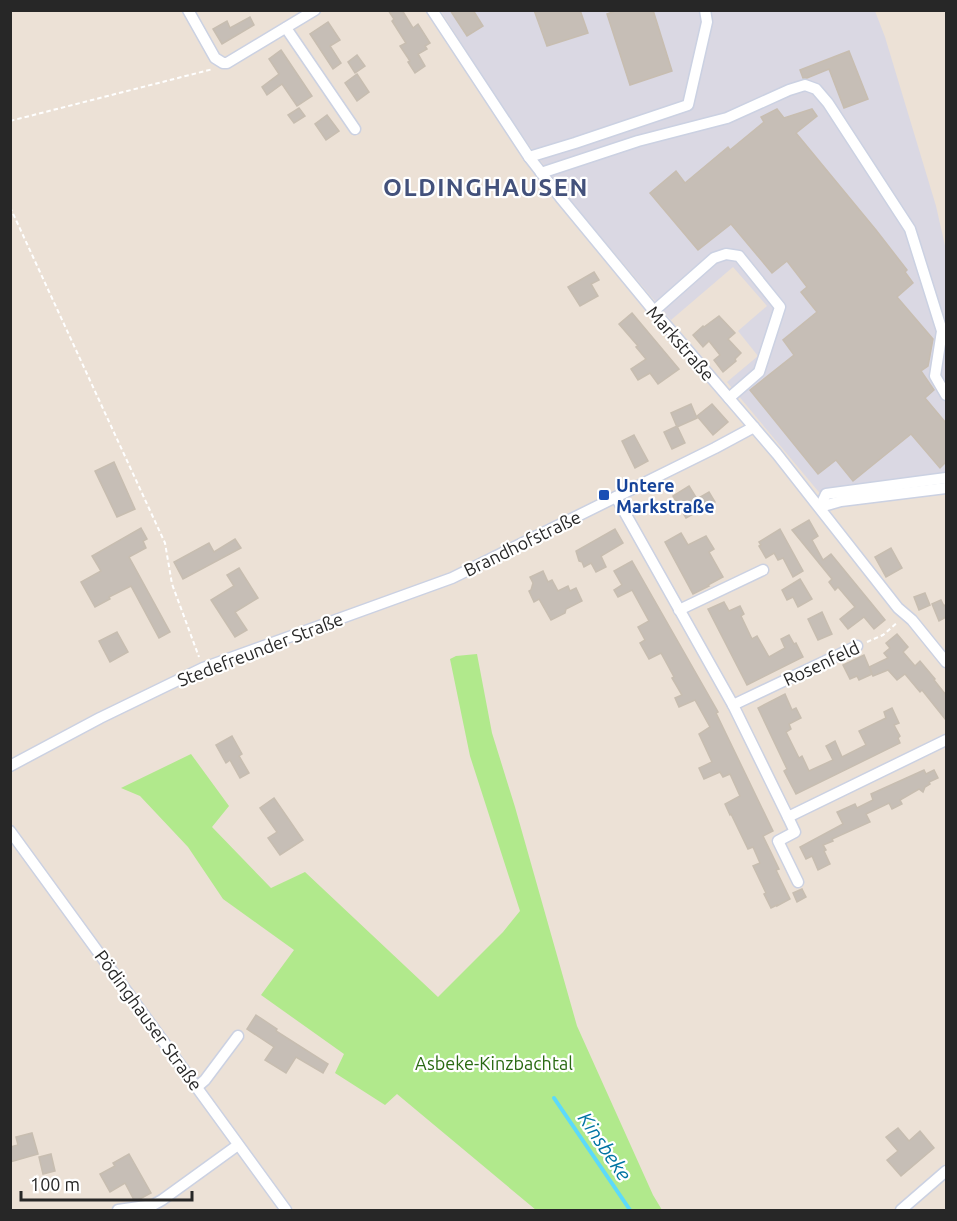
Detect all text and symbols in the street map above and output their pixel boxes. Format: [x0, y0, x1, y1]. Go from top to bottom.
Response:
district label: OLDINGHAUSEN [383, 174, 589, 201]
street label: Markstraße [643, 302, 719, 384]
place label: Untere Markstraße [616, 475, 715, 516]
marker: Untere Markstraße [597, 488, 611, 502]
street label: Brandhofstraße [460, 506, 584, 580]
street label: Stedefreunder Straße [174, 608, 346, 690]
street label: Rosenfeld [780, 637, 862, 689]
street label: Pödinghauser Straße [91, 946, 207, 1094]
park label: Asbeke-Kinzbachtal [415, 1053, 573, 1073]
water label: Kinsbeke [574, 1107, 636, 1185]
scale bar [21, 1164, 192, 1202]
text: 100 m [30, 1174, 80, 1194]

